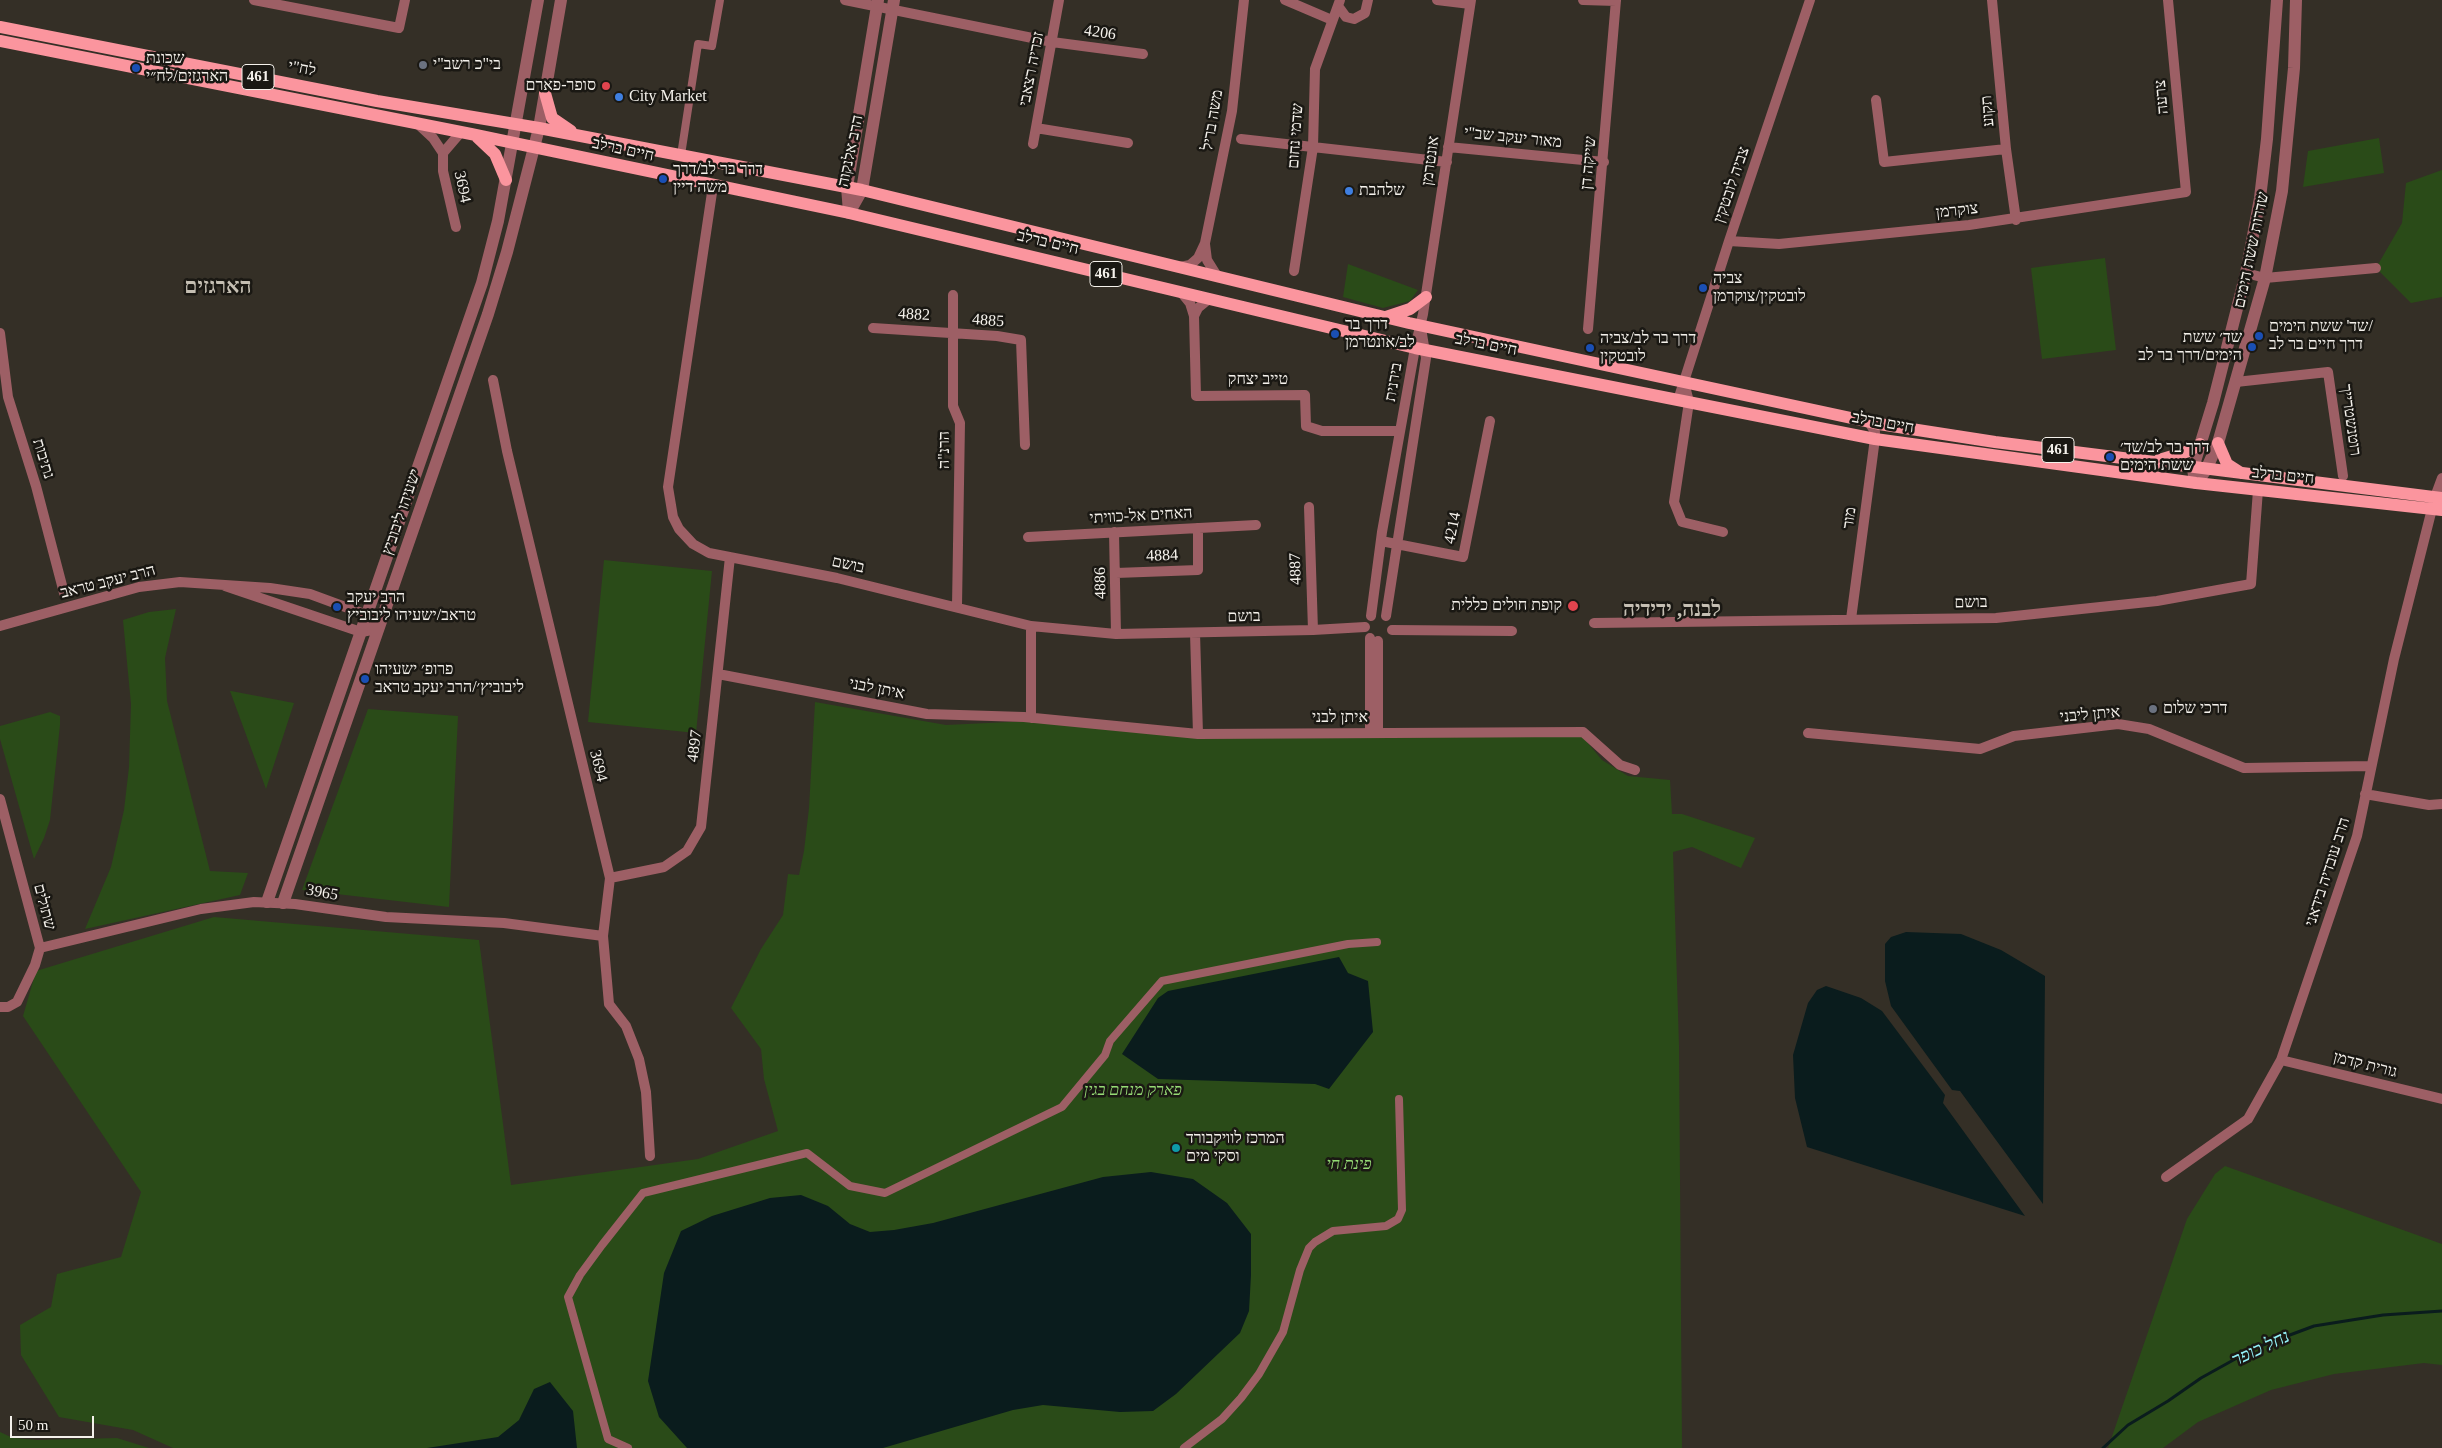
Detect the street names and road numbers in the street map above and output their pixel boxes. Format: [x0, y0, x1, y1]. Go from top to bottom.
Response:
street label: 4206 [1083, 21, 1117, 45]
street label: זכריה רצאבי [1015, 30, 1049, 108]
street label: לח"י [287, 57, 317, 81]
road number: 461 [242, 64, 274, 90]
street label: צרעה [2151, 79, 2173, 115]
street label: משה בריל [1198, 88, 1228, 152]
street label: תקוע [1977, 94, 1999, 128]
street label: שדמי נחום [1284, 103, 1308, 169]
street label: הרב אלנקוה [834, 113, 868, 189]
street label: מאור יעקב שב"י [1463, 123, 1563, 153]
street label: חיים ברלב [590, 134, 656, 166]
street label: אונטרמן [1418, 135, 1444, 187]
street label: שייקה דן [1577, 136, 1601, 190]
street label: צביה לובטקין [1710, 144, 1754, 226]
street label: 3694 [449, 169, 475, 205]
street label: שדרות ששת הימים [2230, 190, 2274, 310]
street label: צוקרמן [1935, 199, 1979, 223]
street label: חיים ברלב [1015, 227, 1081, 259]
road number: 461 [1090, 262, 1122, 286]
street label: 4882 [898, 305, 930, 325]
street label: 4885 [971, 310, 1005, 332]
street label: חיים ברלב [1453, 330, 1519, 360]
street label: בירנית [1381, 361, 1407, 403]
street label: טייב יצחק [1228, 370, 1288, 390]
street label: רוטנשטרייך [2335, 383, 2365, 457]
street label: חיים ברלב [1851, 408, 1915, 438]
street label: הרנ"ה [935, 431, 955, 469]
street label: נתיבות [28, 437, 58, 481]
road number: 461 [2042, 438, 2074, 462]
street label: חיים ברלב [2251, 463, 2315, 489]
street label: ישעיהו ליבוביץ [378, 466, 426, 558]
street label: האחים אל-כוויתי [1089, 504, 1193, 528]
street label: מור [1839, 506, 1861, 530]
street label: 4214 [1441, 510, 1465, 546]
street label: 4884 [1146, 546, 1178, 566]
street label: בושם [830, 552, 866, 578]
street label: 4887 [1286, 553, 1306, 585]
street label: הרב יעקב טראב [59, 561, 157, 603]
street label: 4886 [1091, 567, 1111, 599]
street label: בושם [1954, 593, 1988, 613]
street label: בושם [1227, 607, 1261, 627]
street label: איתן לבני [848, 674, 906, 704]
street label: איתן ליבני [2059, 703, 2121, 727]
street label: איתן לבני [1312, 708, 1368, 728]
street label: 4897 [684, 729, 706, 763]
street label: 3694 [585, 748, 611, 784]
street label: הרב עובדיה בידאני [2301, 815, 2355, 929]
street label: 3965 [305, 881, 339, 905]
street label: שתולים [29, 882, 59, 932]
street label: גורית קדמן [2331, 1048, 2399, 1082]

